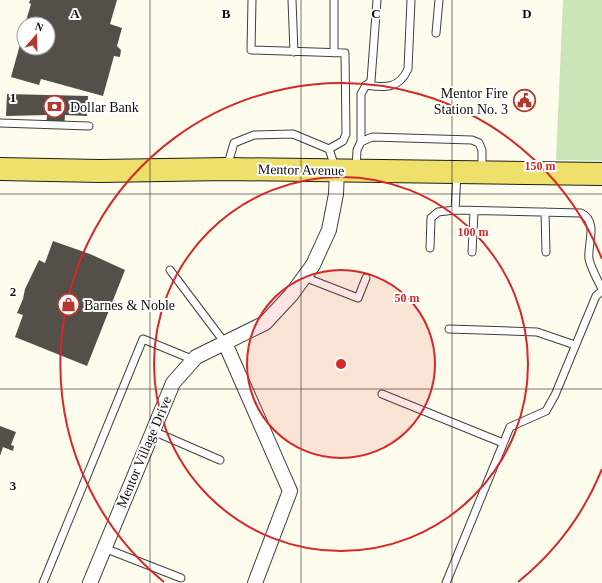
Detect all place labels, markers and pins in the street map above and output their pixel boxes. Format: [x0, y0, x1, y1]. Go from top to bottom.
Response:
place label: Mentor Fire Station No. 3 [434, 86, 508, 117]
public building icon: Mentor Fire Station No. 3 [511, 88, 537, 114]
bank icon: Dollar Bank [41, 94, 67, 120]
place label: Dollar Bank [70, 100, 139, 115]
shop icon: Barnes & Noble [56, 292, 82, 318]
place label: Barnes & Noble [84, 298, 175, 313]
centre of rings [334, 357, 348, 371]

